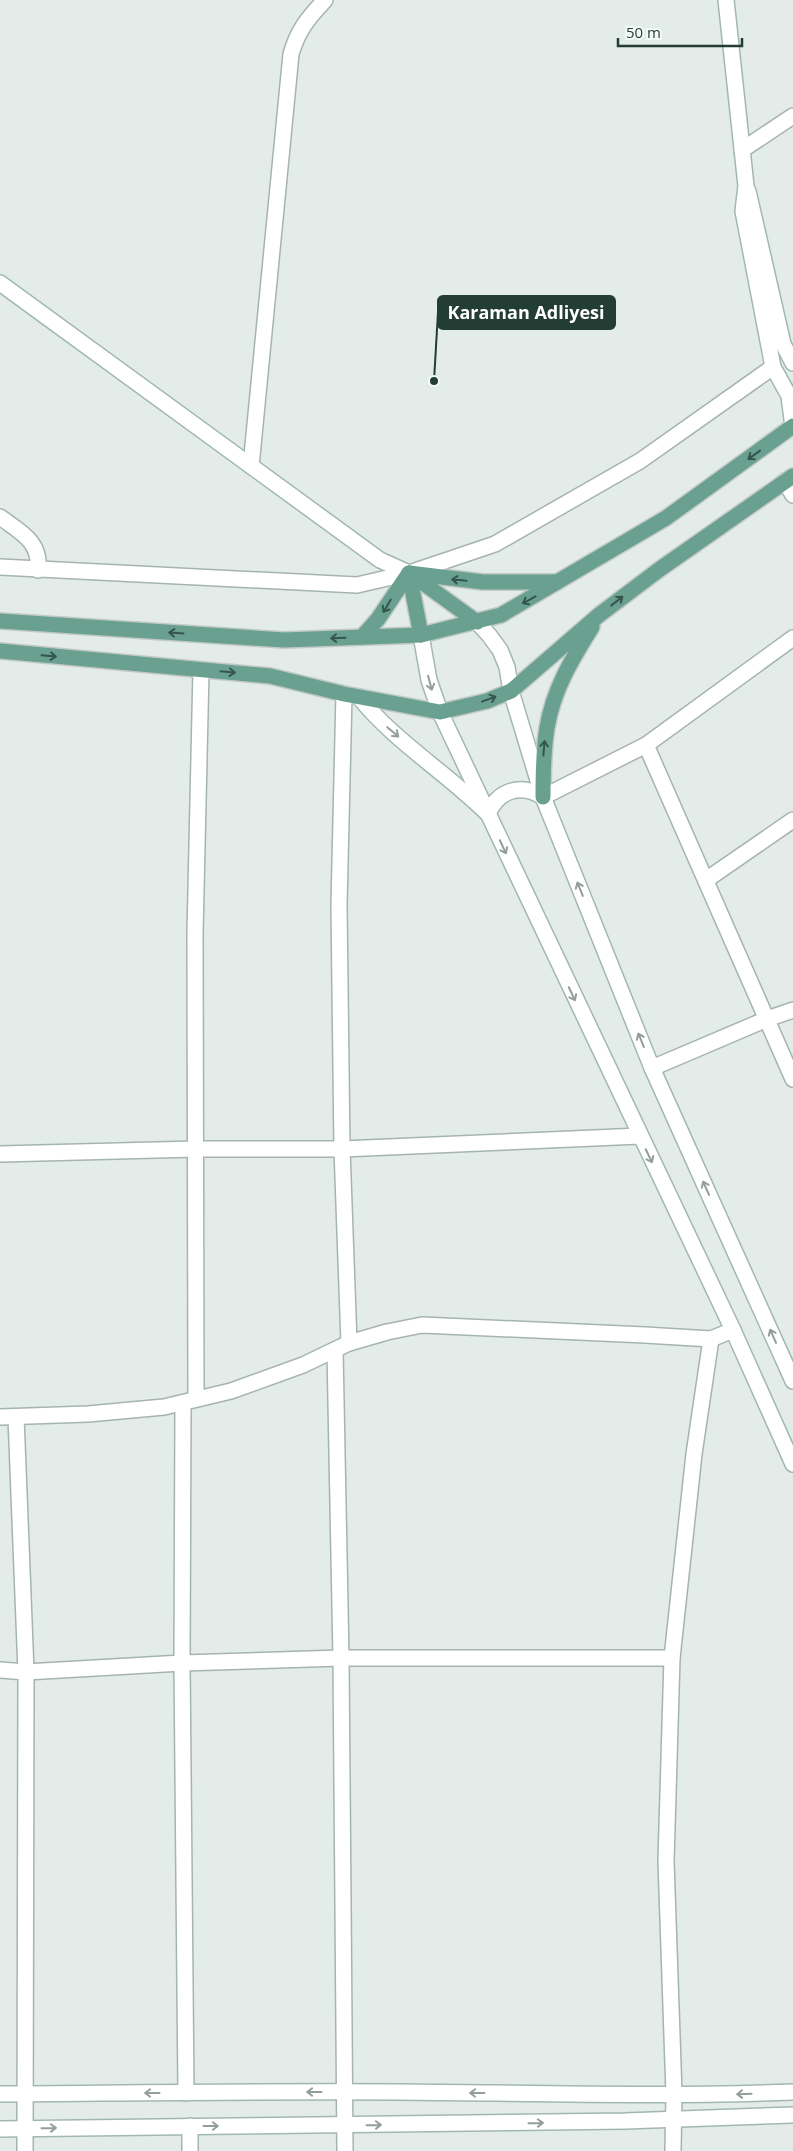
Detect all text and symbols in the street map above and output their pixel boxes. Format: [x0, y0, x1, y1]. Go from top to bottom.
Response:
scale bar [618, 15, 742, 47]
text: 50 m [626, 22, 661, 42]
callout: Karaman Adliyesi [438, 296, 615, 329]
text: Karaman Adliyesi [447, 300, 605, 324]
one-way arrow [747, 450, 761, 460]
one-way arrow [452, 575, 468, 585]
one-way arrow [522, 595, 537, 605]
one-way arrow [611, 596, 624, 607]
one-way arrow [381, 598, 391, 612]
one-way arrow [168, 628, 184, 637]
one-way arrow [330, 633, 346, 642]
one-way arrow [40, 651, 56, 660]
one-way arrow [220, 667, 236, 677]
one-way arrow [425, 674, 435, 690]
one-way arrow [481, 694, 497, 703]
one-way arrow [387, 726, 400, 737]
one-way arrow [540, 741, 549, 757]
one-way arrow [499, 839, 508, 854]
one-way arrow [575, 882, 584, 897]
one-way arrow [568, 986, 578, 1001]
one-way arrow [635, 1033, 645, 1048]
one-way arrow [645, 1148, 655, 1163]
one-way arrow [701, 1181, 711, 1196]
one-way arrow [768, 1329, 778, 1344]
one-way arrow [307, 2087, 323, 2097]
one-way arrow [144, 2088, 160, 2098]
one-way arrow [469, 2088, 486, 2098]
one-way arrow [737, 2089, 753, 2098]
one-way arrow [528, 2118, 544, 2127]
one-way arrow [365, 2120, 381, 2130]
one-way arrow [202, 2121, 219, 2131]
one-way arrow [40, 2123, 56, 2133]

